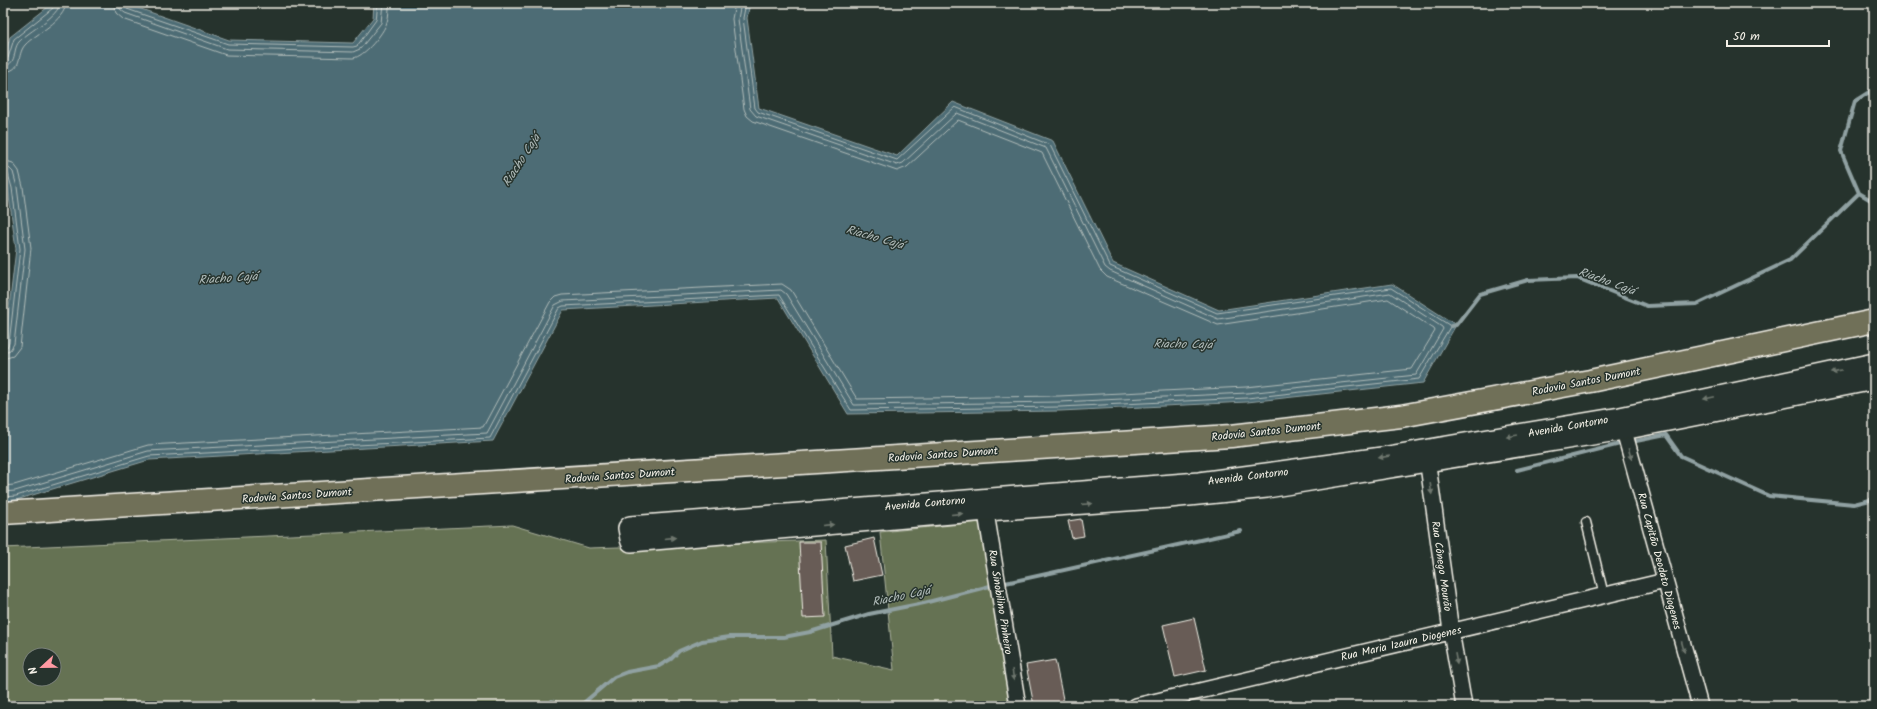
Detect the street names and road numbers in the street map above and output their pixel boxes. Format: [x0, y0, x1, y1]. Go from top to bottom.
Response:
street label: Rodovia Santos Dumont [1530, 362, 1643, 401]
street label: Avenida Contorno [1527, 411, 1610, 443]
street label: Rodovia Santos Dumont [1210, 417, 1323, 447]
street label: Rodovia Santos Dumont [887, 442, 999, 468]
street label: Rodovia Santos Dumont [564, 463, 676, 489]
street label: Avenida Contorno [1207, 463, 1289, 491]
street label: Rodovia Santos Dumont [241, 483, 353, 509]
street label: Rua Capitão Deodato Diogenes [1632, 491, 1686, 632]
street label: Avenida Contorno [884, 492, 966, 516]
street label: Rua Cônego Mourão [1426, 520, 1456, 612]
street label: Rua Sinobilino Pinheiro [983, 548, 1017, 656]
street label: Rua Maria Izaura Diogenes [1339, 621, 1464, 667]

